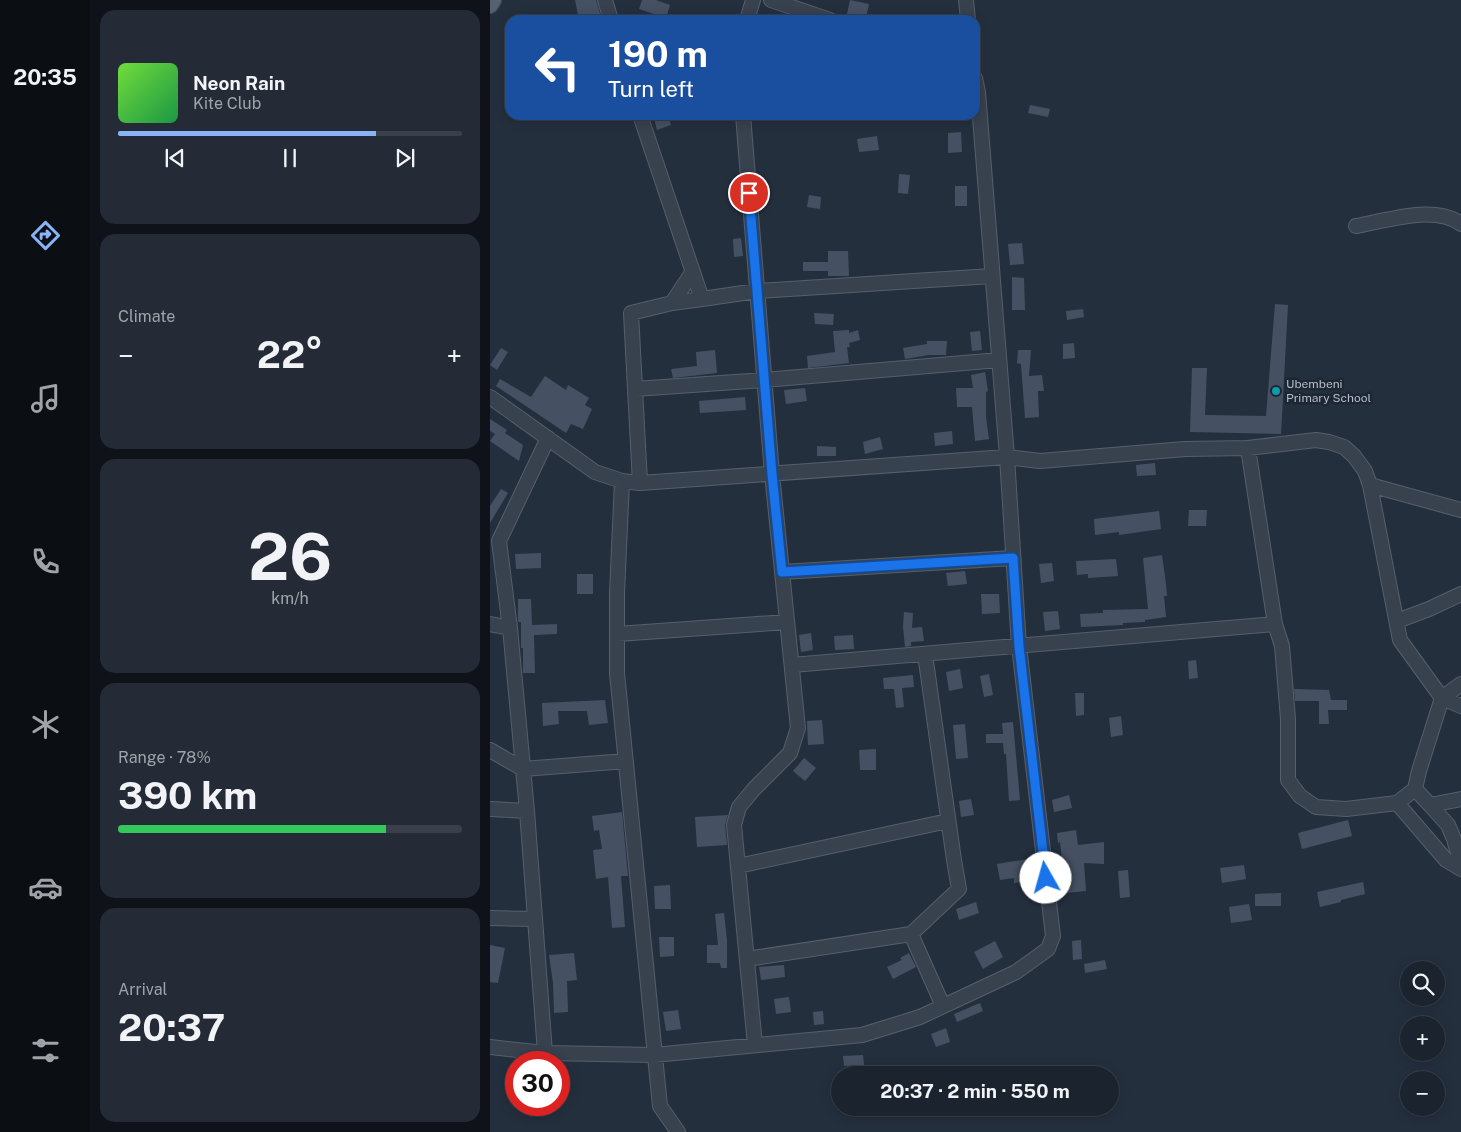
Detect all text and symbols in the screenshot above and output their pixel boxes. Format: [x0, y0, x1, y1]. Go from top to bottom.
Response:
text: 190 m [608, 34, 708, 75]
icon: left [525, 35, 590, 100]
text: 20:35 [13, 64, 77, 90]
text: Neon Rain [193, 72, 285, 94]
text: Turn left [608, 76, 694, 102]
text: Kite Club [193, 94, 261, 113]
icon: previous [161, 144, 189, 172]
icon: pause [276, 144, 304, 172]
icon: next [391, 144, 419, 172]
pin [728, 172, 770, 214]
icon: arrive [735, 179, 763, 207]
icon: directions [28, 218, 63, 253]
text: Climate [118, 307, 175, 326]
text: 22° [257, 332, 323, 377]
text: − [118, 339, 134, 372]
text: + [446, 339, 462, 372]
place label: Ubembeni Primary School [1286, 377, 1371, 405]
icon: music [28, 381, 63, 416]
marker: Ubembeni Primary School [1270, 385, 1282, 397]
text: 26 [248, 518, 332, 595]
icon: phone [28, 544, 63, 579]
text: km/h [271, 589, 309, 608]
icon: climate [28, 707, 63, 742]
text: Range · 78% [118, 748, 211, 767]
text: 390 km [118, 773, 257, 818]
position arrow [1019, 851, 1071, 903]
icon: car [28, 870, 63, 905]
map controls [1400, 961, 1445, 1116]
button: search [1400, 961, 1445, 1006]
text: Arrival [118, 980, 167, 999]
text: 20:37 [118, 1005, 225, 1050]
button: + [1400, 1016, 1445, 1061]
icon: filters [28, 1033, 63, 1068]
speed limit sign: 30 [505, 1051, 570, 1116]
button: − [1400, 1071, 1445, 1116]
text: 20:37 · 2 min · 550 m [880, 1080, 1070, 1102]

